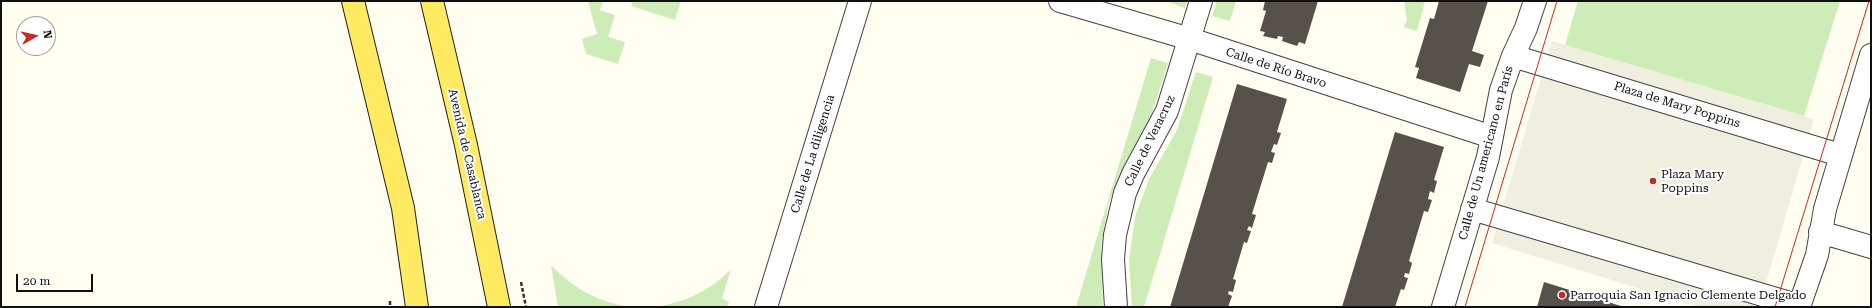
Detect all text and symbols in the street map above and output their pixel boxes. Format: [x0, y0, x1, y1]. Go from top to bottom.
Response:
north arrow [16, 16, 56, 56]
text: N [40, 29, 54, 39]
street label: Calle de Río Bravo [1224, 45, 1328, 91]
street label: Calle de Un americano en París [1456, 64, 1516, 242]
street label: Plaza de Mary Poppins [1612, 79, 1742, 131]
street label: Avenida de Casablanca [445, 87, 489, 221]
street label: Calle de La diligencia [788, 93, 838, 215]
street label: Calle de Veracruz [1122, 93, 1178, 189]
place label: Plaza Mary Poppins [1661, 167, 1724, 195]
marker: Plaza Mary Poppins [1648, 176, 1658, 186]
scale bar [18, 266, 95, 292]
text: 20 m [23, 274, 50, 288]
place label: Parroquia San Ignacio Clemente Delgado [1570, 288, 1806, 302]
marker: Parroquia San Ignacio Clemente Delgado [1557, 290, 1567, 300]

